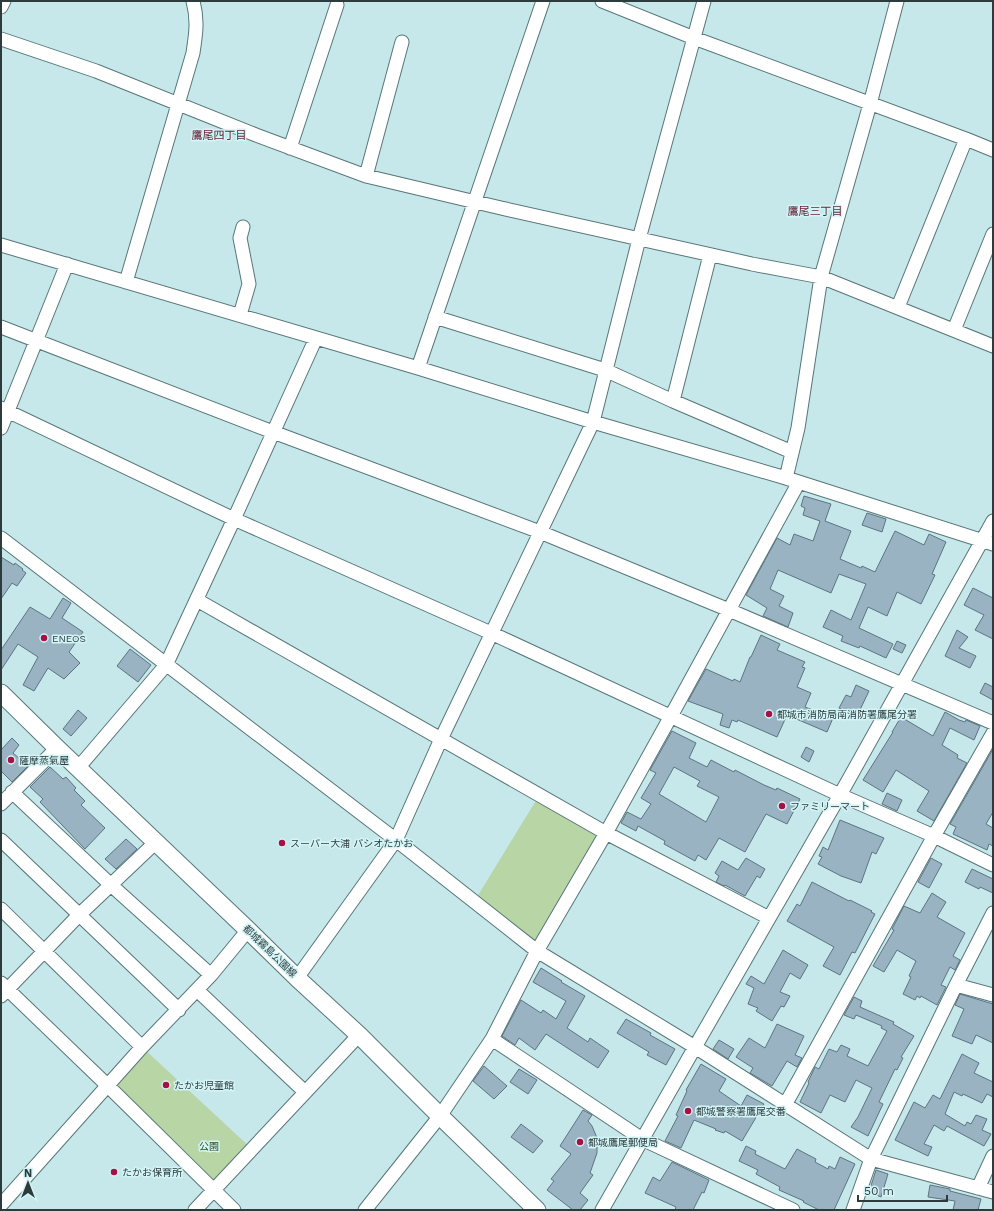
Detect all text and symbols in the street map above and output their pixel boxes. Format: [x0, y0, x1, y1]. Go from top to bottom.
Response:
district label: 鷹尾四丁目 [192, 129, 247, 142]
district label: 鷹尾三丁目 [788, 205, 843, 218]
marker: ENEOS [39, 633, 49, 643]
place label: ENEOS [52, 633, 86, 644]
marker: 都城市消防局南消防署鷹尾分署 [764, 709, 774, 719]
place label: 都城市消防局南消防署鷹尾分署 [777, 709, 917, 720]
marker: 薩摩蒸氣屋 [6, 755, 16, 765]
place label: 薩摩蒸氣屋 [19, 755, 69, 766]
marker: ファミリーマート [777, 801, 787, 811]
place label: ファミリーマート [790, 801, 870, 812]
marker: スーパー大浦 パシオたかお [277, 838, 287, 848]
place label: スーパー大浦 パシオたかお [290, 838, 413, 849]
street label: 都城霧島公園線 [241, 923, 299, 979]
marker: たかお児童館 [161, 1080, 171, 1090]
place label: たかお児童館 [174, 1080, 234, 1091]
marker: 都城警察署鷹尾交番 [683, 1106, 693, 1116]
place label: 都城警察署鷹尾交番 [696, 1106, 786, 1117]
marker: 都城鷹尾郵便局 [575, 1137, 585, 1147]
place label: 都城鷹尾郵便局 [588, 1137, 658, 1148]
park label: 公園 [199, 1141, 219, 1152]
north arrow [8, 1163, 48, 1203]
text: N [24, 1167, 32, 1180]
marker: たかお保育所 [109, 1167, 119, 1177]
place label: たかお保育所 [122, 1167, 182, 1178]
scale bar [858, 1177, 947, 1203]
text: 50 m [864, 1184, 894, 1198]

